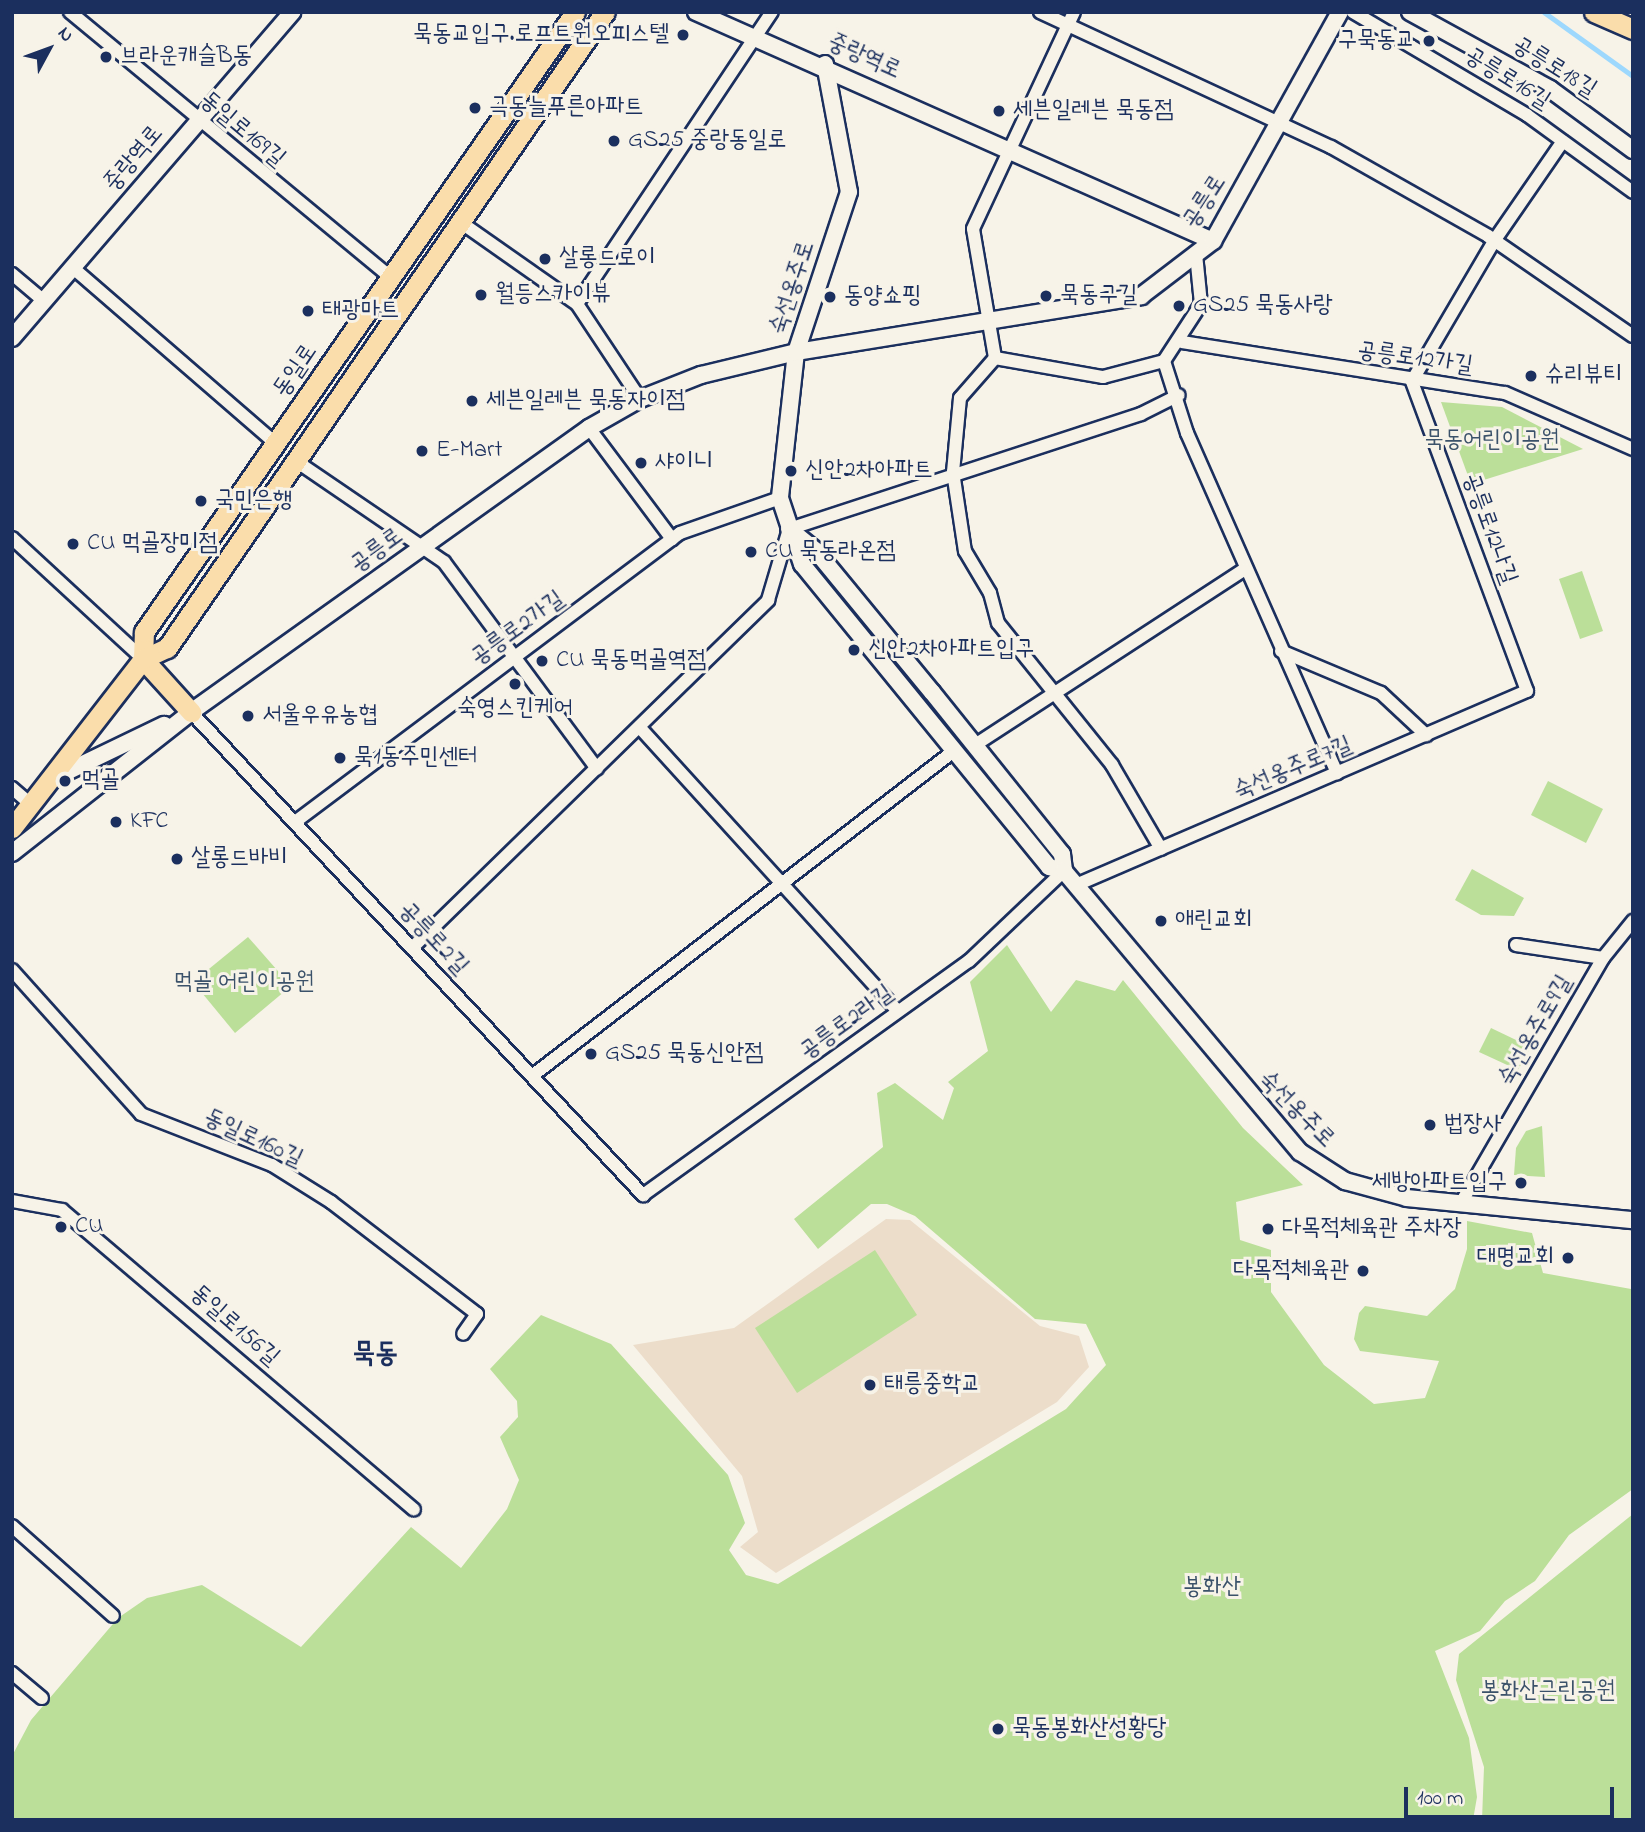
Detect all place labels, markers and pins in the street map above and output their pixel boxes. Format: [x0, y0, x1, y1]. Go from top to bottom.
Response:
place label: 묵동교입구.로프트원오피스텔 [413, 21, 669, 49]
marker: 묵동교입구.로프트원오피스텔 [675, 27, 691, 43]
place label: 구묵동교 [1338, 27, 1415, 55]
marker: 구묵동교 [1421, 33, 1437, 49]
place label: 브라운캐슬B동 [120, 43, 252, 71]
marker: 브라운캐슬B동 [98, 49, 114, 65]
place label: 극동늘푸른아파트 [489, 94, 644, 122]
place label: 세븐일레븐 묵동점 [1013, 97, 1174, 125]
marker: 극동늘푸른아파트 [467, 100, 483, 116]
marker: 세븐일레븐 묵동점 [991, 103, 1007, 119]
place label: GS25 중랑동일로 [628, 127, 787, 155]
marker: GS25 중랑동일로 [606, 133, 622, 149]
place label: 살롱드로이 [559, 245, 656, 273]
marker: 살롱드로이 [537, 251, 553, 267]
place label: 월등스카이뷰 [495, 281, 611, 309]
place label: 묵동구길 [1060, 282, 1137, 310]
place label: 동양쇼핑 [844, 283, 921, 311]
marker: 월등스카이뷰 [473, 287, 489, 303]
marker: 묵동구길 [1038, 288, 1054, 304]
marker: 동양쇼핑 [822, 289, 838, 305]
place label: GS25 묵동사랑 [1193, 292, 1332, 320]
place label: 태광마트 [322, 297, 399, 325]
marker: GS25 묵동사랑 [1171, 298, 1187, 314]
marker: 태광마트 [300, 303, 316, 319]
place label: 슈리뷰티 [1545, 362, 1622, 390]
marker: 슈리뷰티 [1523, 368, 1539, 384]
place label: 세븐일레븐 묵동자이점 [486, 387, 685, 415]
marker: 세븐일레븐 묵동자이점 [464, 393, 480, 409]
place label: E-Mart [436, 437, 503, 465]
marker: E-Mart [414, 443, 430, 459]
place label: 샤이니 [655, 449, 713, 477]
marker: 샤이니 [633, 455, 649, 471]
place label: 신안2차아파트 [805, 457, 933, 485]
marker: 신안2차아파트 [783, 463, 799, 479]
place label: 국민은행 [215, 487, 292, 515]
marker: 국민은행 [193, 493, 209, 509]
place label: CU 먹골장미점 [87, 530, 218, 558]
marker: CU 먹골장미점 [65, 536, 81, 552]
place label: CU 묵동라온점 [765, 538, 896, 566]
marker: CU 묵동라온점 [743, 544, 759, 560]
place label: 신안2차아파트입구 [868, 636, 1034, 664]
marker: 신안2차아파트입구 [846, 642, 862, 658]
place label: CU 묵동먹골역점 [556, 647, 706, 675]
marker: CU 묵동먹골역점 [534, 653, 550, 669]
marker: 숙영스킨케어 [507, 676, 523, 692]
place label: 숙영스킨케어 [457, 695, 573, 723]
place label: 서울우유농협 [262, 702, 378, 730]
marker: 서울우유농협 [240, 708, 256, 724]
place label: 묵1동주민센터 [354, 744, 478, 772]
marker: 묵1동주민센터 [332, 750, 348, 766]
place label: 먹골 [81, 767, 120, 795]
marker: 먹골 [55, 771, 75, 791]
place label: KFC [130, 808, 168, 836]
marker: KFC [108, 814, 124, 830]
place label: 살롱드바비 [191, 845, 288, 873]
marker: 살롱드바비 [169, 851, 185, 867]
place label: 애린교회 [1175, 907, 1252, 935]
marker: 애린교회 [1153, 913, 1169, 929]
place label: GS25 묵동신안점 [605, 1040, 764, 1068]
marker: GS25 묵동신안점 [583, 1046, 599, 1062]
place label: 법장사 [1444, 1111, 1502, 1139]
marker: 법장사 [1422, 1117, 1438, 1133]
place label: 세방아파트입구 [1372, 1169, 1507, 1197]
marker: 세방아파트입구 [1513, 1175, 1529, 1191]
place label: CU [75, 1213, 103, 1241]
place label: 다목적체육관 주차장 [1282, 1215, 1462, 1243]
marker: CU [53, 1219, 69, 1235]
marker: 다목적체육관 주차장 [1260, 1221, 1276, 1237]
place label: 대명교회 [1477, 1244, 1554, 1272]
marker: 대명교회 [1560, 1250, 1576, 1266]
place label: 다목적체육관 [1233, 1257, 1349, 1285]
marker: 다목적체육관 [1355, 1263, 1371, 1279]
place label: 태릉중학교 [884, 1371, 981, 1399]
marker: 태릉중학교 [862, 1377, 878, 1393]
place label: 묵동봉화산성황당 [1012, 1715, 1167, 1743]
marker: 묵동봉화산성황당 [990, 1721, 1006, 1737]

